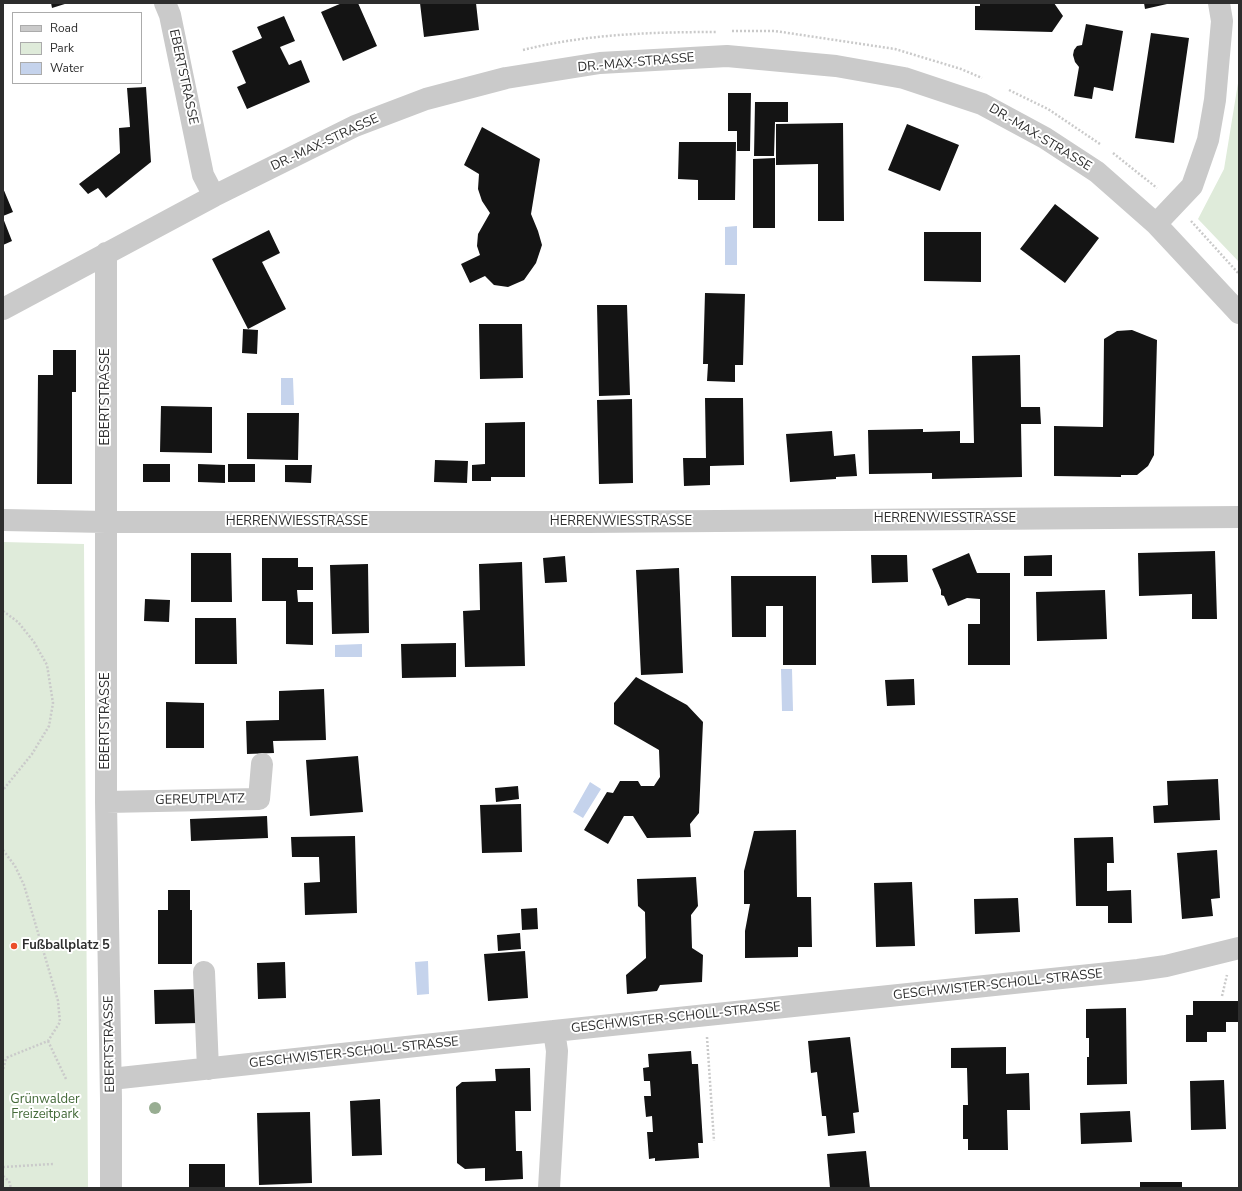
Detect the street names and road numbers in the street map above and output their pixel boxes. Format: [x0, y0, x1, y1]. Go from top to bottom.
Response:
street label: EBERTSTRASSE [165, 28, 201, 126]
street label: DR.-MAX-STRASSE [577, 50, 695, 76]
street label: DR.-MAX-STRASSE [986, 101, 1094, 175]
street label: DR.-MAX-STRASSE [269, 111, 381, 175]
street label: EBERTSTRASSE [98, 348, 114, 446]
street label: HERRENWIESSTRASSE [874, 511, 1016, 527]
street label: HERRENWIESSTRASSE [226, 514, 368, 530]
street label: HERRENWIESSTRASSE [550, 514, 692, 530]
street label: EBERTSTRASSE [98, 672, 114, 770]
street label: GEREUTPLATZ [155, 791, 245, 809]
street label: GESCHWISTER-SCHOLL-STRASSE [892, 966, 1104, 1004]
street label: EBERTSTRASSE [101, 995, 119, 1093]
street label: GESCHWISTER-SCHOLL-STRASSE [570, 999, 782, 1037]
street label: GESCHWISTER-SCHOLL-STRASSE [248, 1034, 460, 1072]

